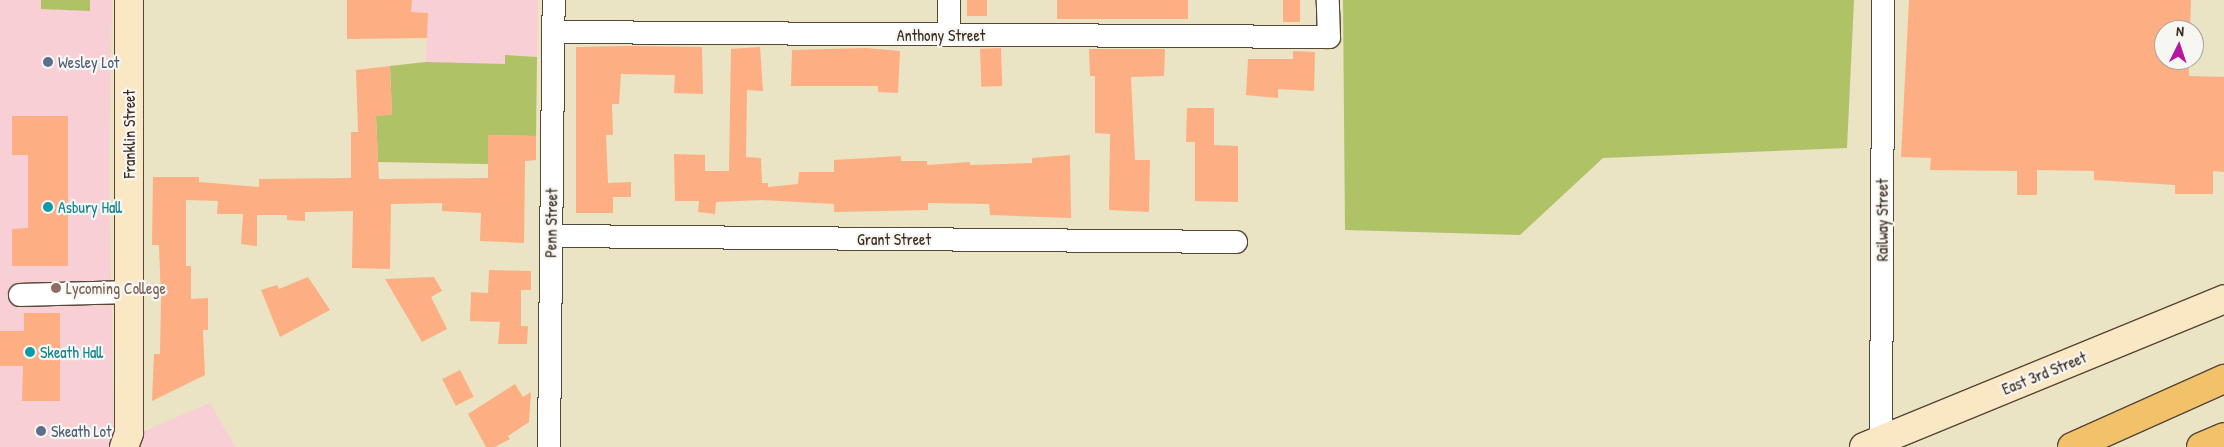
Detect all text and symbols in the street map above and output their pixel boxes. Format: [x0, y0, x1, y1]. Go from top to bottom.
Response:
north arrow [2154, 20, 2204, 70]
text: N [2176, 21, 2184, 40]
street label: Anthony Street [897, 25, 985, 45]
place label: Wesley Lot [58, 52, 119, 72]
marker: Wesley Lot [42, 56, 54, 68]
street label: Franklin Street [119, 90, 139, 178]
street label: Railway Street [1872, 179, 1892, 261]
street label: Penn Street [541, 188, 561, 258]
place label: Asbury Hall [58, 197, 122, 217]
marker: Asbury Hall [42, 201, 54, 213]
street label: Grant Street [857, 229, 931, 249]
place label: Lycoming College [66, 278, 166, 298]
marker: Lycoming College [50, 282, 62, 294]
place label: Skeath Hall [40, 342, 103, 362]
marker: Skeath Hall [24, 346, 36, 358]
street label: East 3rd Street [1999, 347, 2089, 399]
place label: Skeath Lot [51, 421, 111, 441]
marker: Skeath Lot [35, 425, 47, 437]

